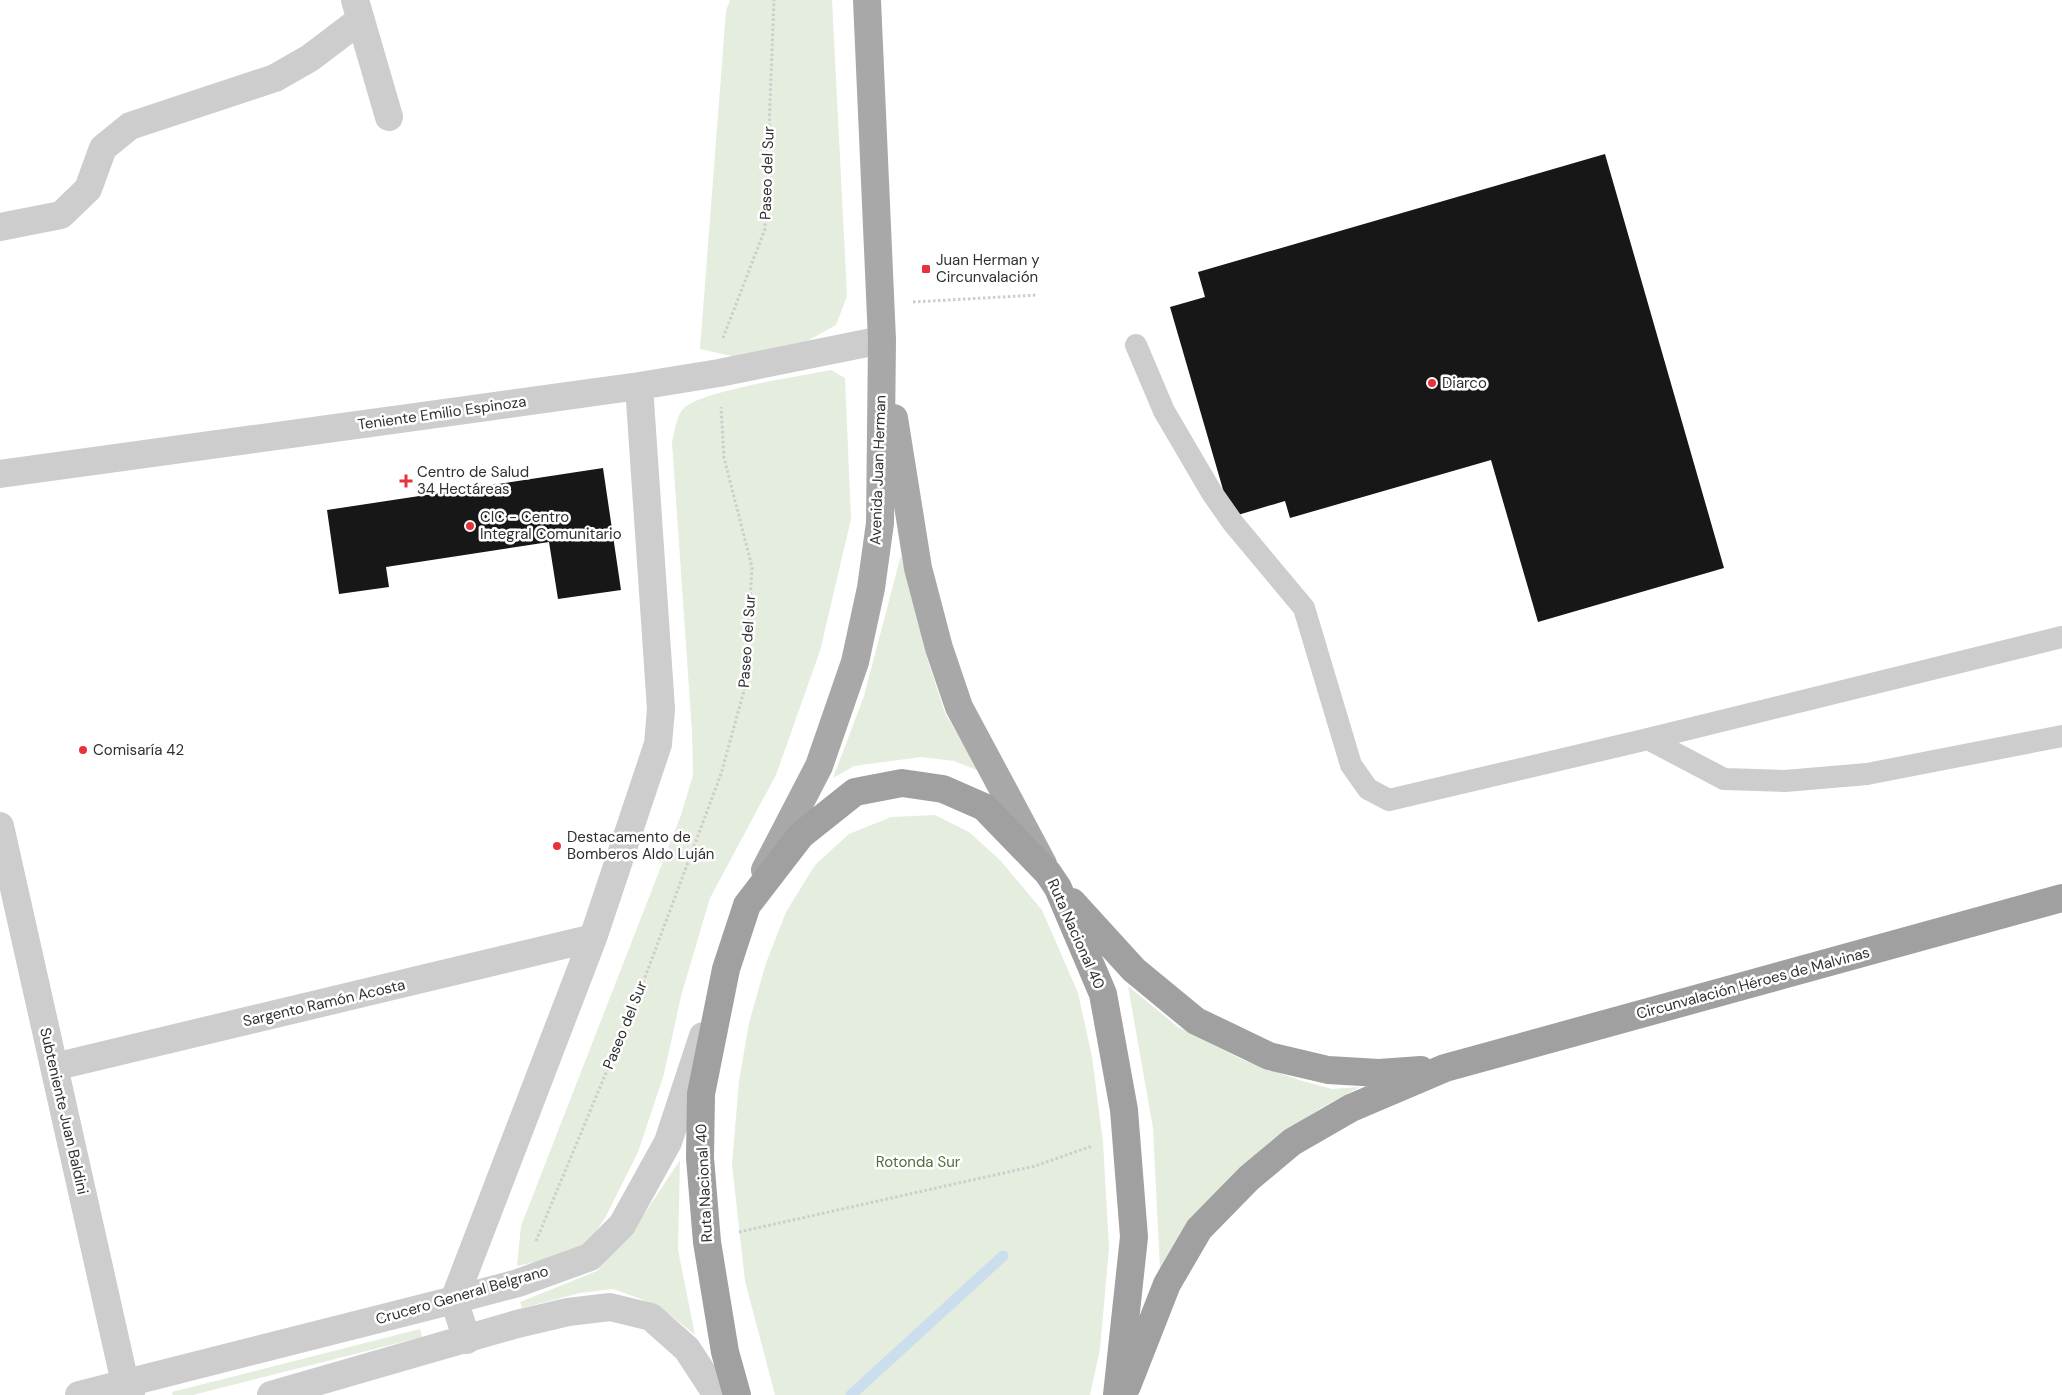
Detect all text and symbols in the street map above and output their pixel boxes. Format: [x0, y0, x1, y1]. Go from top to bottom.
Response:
street label: Paseo del Sur [755, 125, 779, 220]
place label: Juan Herman y Circunvalación [936, 250, 1040, 287]
marker: Juan Herman y Circunvalación [920, 263, 932, 275]
place label: Diarco [1442, 373, 1487, 393]
marker: Diarco [1426, 377, 1438, 389]
street label: Teniente Emilio Espinoza [356, 391, 528, 435]
street label: Avenida Juan Herman [865, 395, 891, 545]
place label: Centro de Salud 34 Hectáreas [417, 462, 529, 499]
marker: Centro de Salud 34 Hectáreas [399, 474, 413, 488]
place label: CIC - Centro Integral Comunitario [480, 507, 622, 544]
marker: CIC - Centro Integral Comunitario [464, 520, 476, 532]
street label: Paseo del Sur [734, 593, 760, 688]
place label: Comisaría 42 [93, 740, 184, 760]
marker: Comisaría 42 [77, 744, 89, 756]
place label: Destacamento de Bomberos Aldo Luján [567, 827, 714, 864]
marker: Destacamento de Bomberos Aldo Luján [551, 840, 563, 852]
street label: Ruta Nacional 40 [1043, 876, 1109, 992]
street label: Circunvalación Héroes de Malvinas [1634, 942, 1872, 1024]
street label: Sargento Ramón Acosta [241, 975, 407, 1031]
street label: Paseo del Sur [598, 977, 652, 1072]
street label: Subteniente Juan Baldini [35, 1026, 93, 1196]
street label: Ruta Nacional 40 [691, 1123, 717, 1243]
park label: Rotonda Sur [876, 1152, 961, 1172]
street label: Crucero General Belgrano [373, 1261, 551, 1329]

